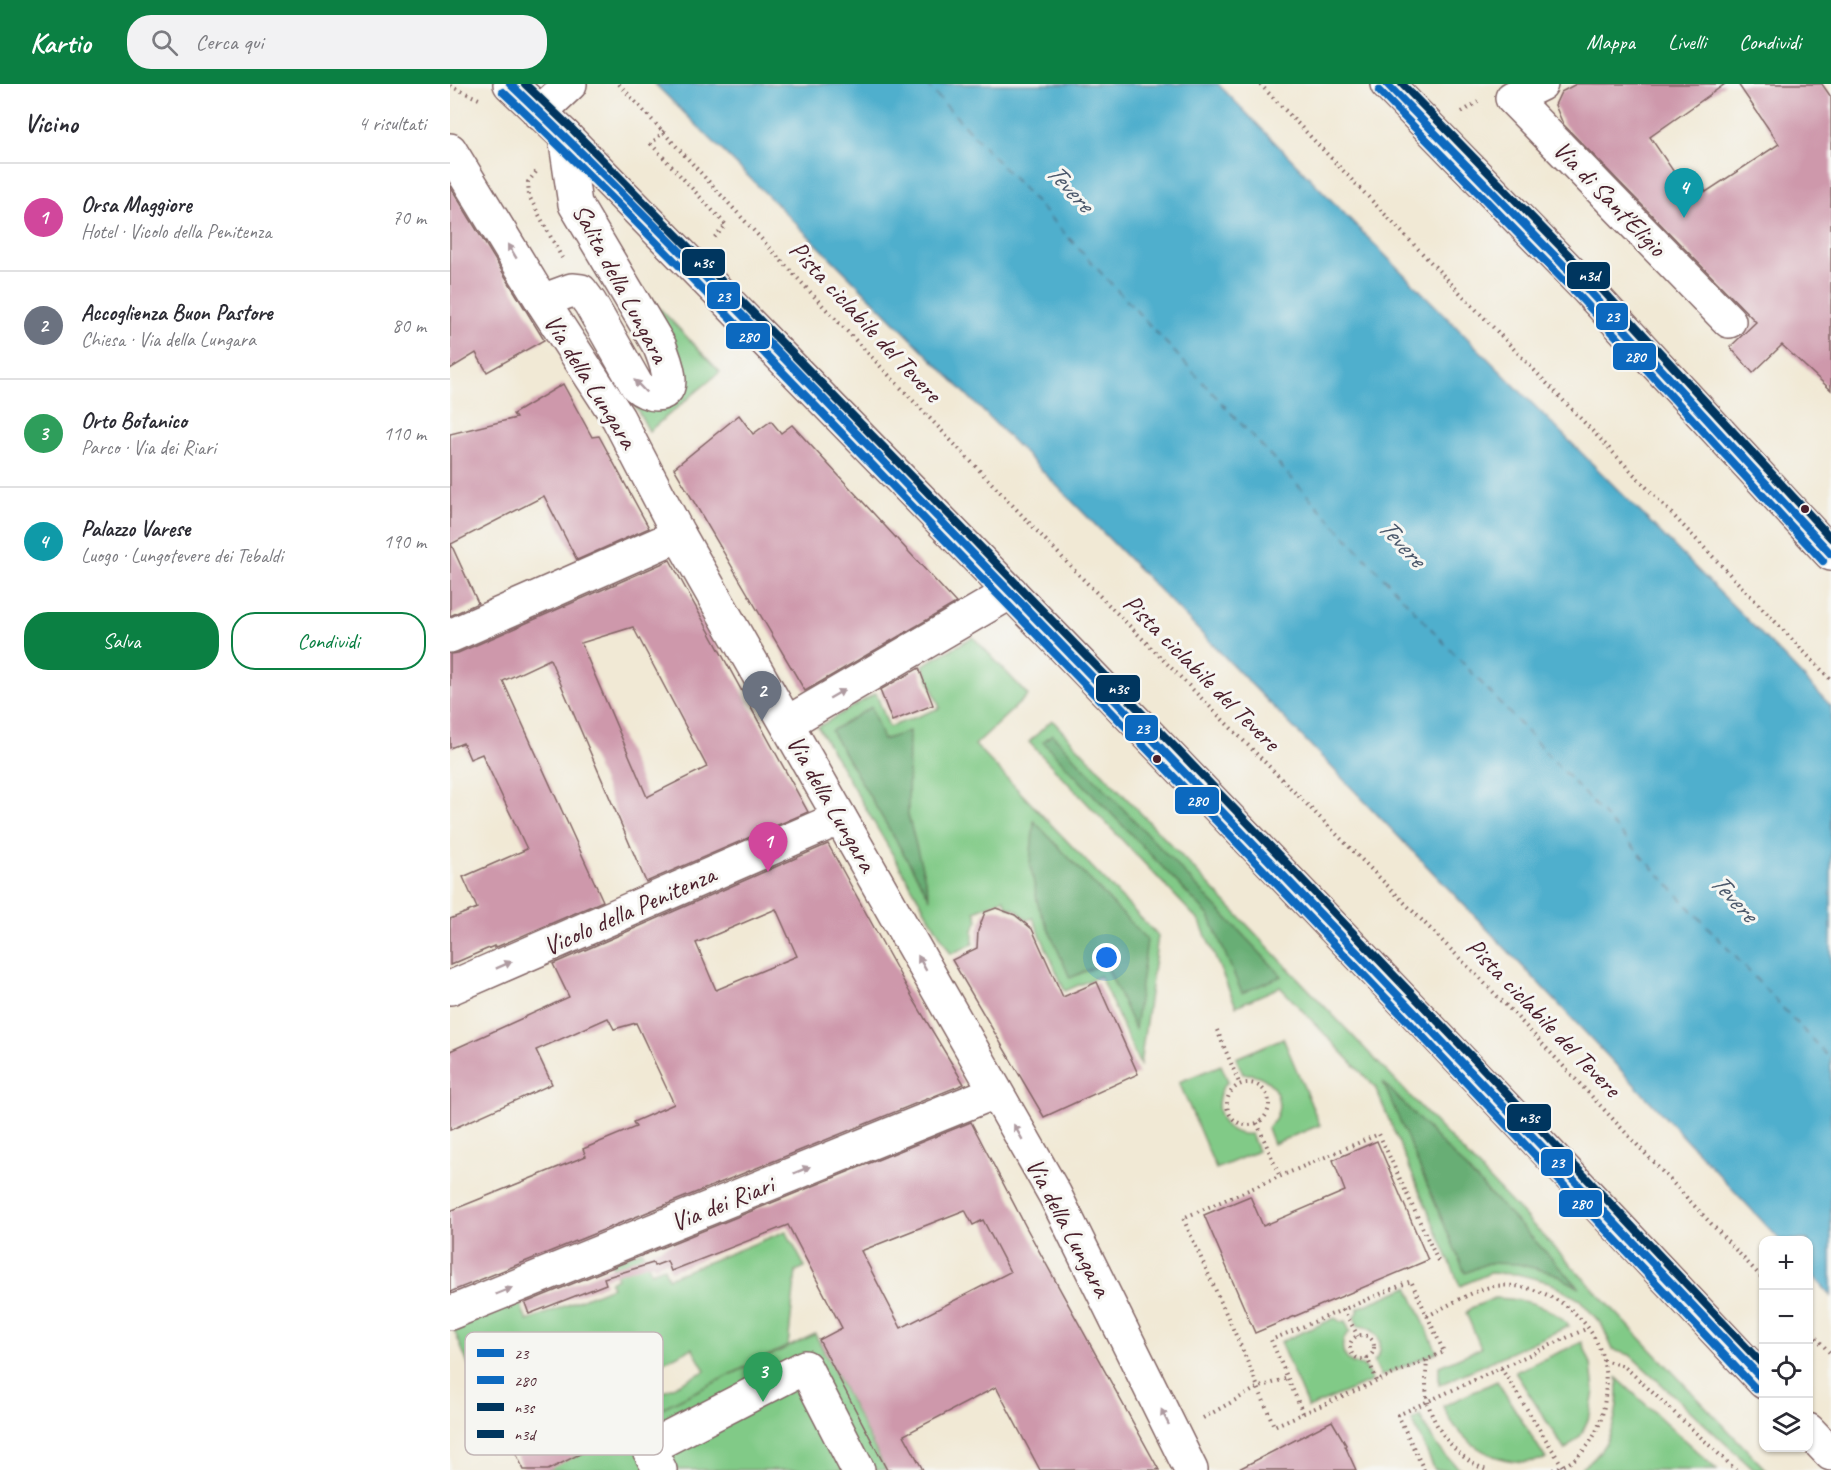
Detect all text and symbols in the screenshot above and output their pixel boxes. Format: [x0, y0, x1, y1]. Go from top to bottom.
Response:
search box [127, 15, 547, 69]
text: Kartio [30, 25, 91, 60]
icon: search [148, 26, 181, 59]
text: Cerca qui [196, 28, 263, 56]
text: Mappa [1586, 29, 1635, 55]
text: Livelli [1668, 29, 1706, 55]
text: Condividi [1739, 29, 1801, 55]
text: Vicino [24, 107, 78, 140]
text: 4 risultati [358, 111, 426, 136]
street label: Via di Sant'Eligio [1546, 133, 1675, 265]
water label: Tevere [1039, 155, 1104, 222]
pin: 4 [1664, 168, 1704, 218]
text: Orsa Maggiore [81, 191, 191, 219]
street label: Salita della Lungara [565, 198, 677, 370]
text: 1 [39, 205, 48, 230]
text: 70 m [392, 205, 426, 230]
text: Hotel · Vicolo della Penitenza [81, 219, 272, 244]
street label: Pista ciclabile del Tevere [782, 234, 951, 411]
one-way arrow [506, 243, 517, 259]
line badge: n3s [681, 248, 726, 277]
text: n3s [693, 253, 714, 273]
line badge: n3d [1566, 261, 1611, 290]
text: n3d [1579, 266, 1602, 286]
line badge: 23 [706, 281, 741, 310]
text: 23 [716, 287, 732, 307]
text: Accoglienza Buon Pastore [81, 299, 272, 327]
line badge: 23 [1595, 302, 1629, 331]
text: 23 [1605, 307, 1621, 327]
street label: Via della Lungara [536, 308, 646, 456]
text: 2 [39, 313, 48, 338]
text: 80 m [392, 313, 426, 338]
line badge: 280 [725, 322, 771, 350]
text: Chiesa · Via della Lungara [81, 327, 256, 352]
text: 280 [737, 327, 761, 347]
line badge: 280 [1612, 342, 1657, 371]
text: 280 [1624, 347, 1648, 367]
one-way arrow [633, 378, 647, 393]
text: Orto Botanico [81, 407, 187, 435]
text: 3 [39, 421, 48, 446]
text: 110 m [383, 421, 426, 446]
text: Parco · Via dei Riari [81, 435, 216, 460]
unlabelled marker [1799, 503, 1811, 515]
water label: Tevere [1371, 510, 1436, 577]
text: Palazzo Varese [81, 515, 190, 543]
text: 4 [39, 529, 48, 554]
text: 190 m [383, 529, 426, 554]
text: Luogo · Lungotevere dei Tebaldi [81, 543, 283, 568]
street label: Pista ciclabile del Tevere [1116, 587, 1289, 760]
button: Salva [24, 612, 219, 670]
button: Condividi [231, 612, 426, 670]
pin: 2 [742, 672, 782, 721]
line badge: n3s [1095, 674, 1141, 703]
text: n3s [1108, 679, 1129, 699]
one-way arrow [829, 689, 846, 699]
line badge: 23 [1124, 714, 1159, 742]
text: 23 [1135, 719, 1151, 739]
street label: Via della Lungara [779, 729, 885, 879]
unlabelled marker [1151, 753, 1163, 765]
line badge: 280 [1174, 786, 1220, 815]
text: 280 [1186, 791, 1210, 811]
pin: 1 [748, 822, 788, 872]
street label: Vicolo della Penitenza [538, 857, 723, 963]
water label: Tevere [1703, 865, 1768, 932]
street label: Pista ciclabile del Tevere [1459, 931, 1630, 1106]
your location [1092, 943, 1121, 972]
one-way arrow [917, 954, 927, 971]
one-way arrow [495, 960, 512, 969]
line badge: n3s [1506, 1103, 1552, 1132]
text: n3s [1519, 1108, 1540, 1128]
one-way arrow [1013, 1123, 1023, 1140]
line badge: 23 [1540, 1148, 1574, 1177]
street label: Via della Lungara [1018, 1152, 1120, 1304]
text: 23 [1550, 1153, 1566, 1173]
one-way arrow [793, 1165, 811, 1175]
street label: Via dei Riari [666, 1167, 781, 1239]
line badge: 280 [1558, 1189, 1603, 1218]
text: 280 [1570, 1194, 1594, 1214]
map controls [1759, 1236, 1813, 1452]
button: + [1759, 1236, 1813, 1290]
one-way arrow [496, 1286, 514, 1296]
button: − [1759, 1290, 1813, 1344]
legend [465, 1332, 663, 1455]
text: 23 [514, 1344, 530, 1364]
button: locate [1759, 1344, 1813, 1398]
pin: 3 [744, 1352, 782, 1402]
text: 280 [514, 1371, 537, 1391]
text: n3s [514, 1398, 535, 1418]
button: layers [1759, 1398, 1813, 1452]
one-way arrow [1160, 1409, 1170, 1426]
text: n3d [514, 1425, 537, 1445]

